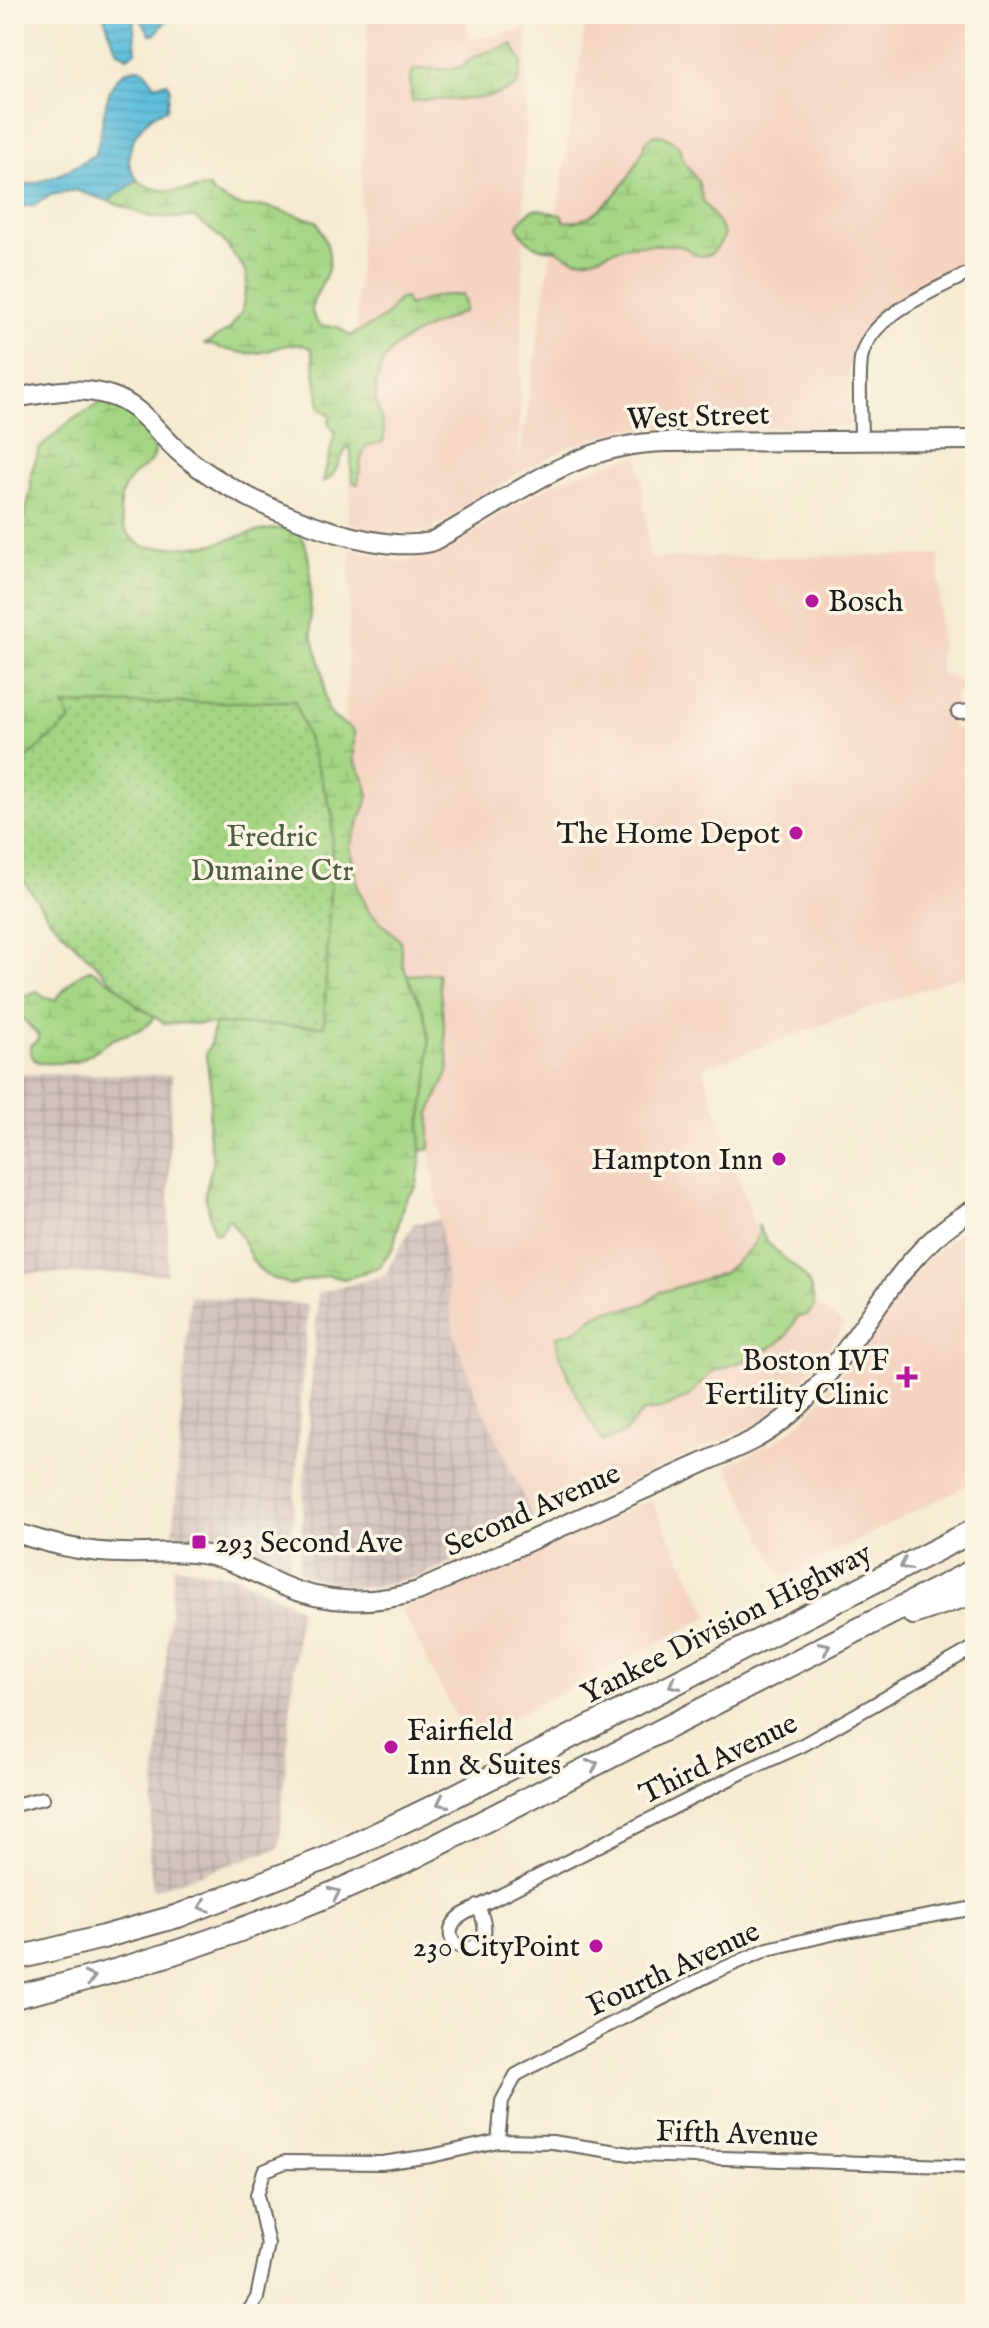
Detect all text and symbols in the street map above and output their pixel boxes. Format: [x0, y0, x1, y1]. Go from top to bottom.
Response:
street label: West Street [626, 397, 770, 439]
place label: Bosch [828, 584, 903, 622]
marker: Bosch [803, 592, 821, 610]
place label: The Home Depot [556, 816, 780, 854]
park label: Fredric Dumaine Ctr [191, 819, 353, 891]
marker: The Home Depot [787, 824, 805, 842]
place label: Hampton Inn [591, 1142, 763, 1180]
marker: Hampton Inn [770, 1150, 788, 1168]
place label: Boston IVF Fertility Clinic [705, 1343, 889, 1415]
marker: Boston IVF Fertility Clinic [896, 1366, 918, 1388]
street label: Second Avenue [439, 1455, 627, 1566]
place label: 293 Second Ave [215, 1525, 403, 1563]
marker: 293 Second Ave [190, 1533, 208, 1551]
street label: Yankee Division Highway [575, 1535, 879, 1715]
one-way arrow [899, 1555, 914, 1571]
one-way arrow [816, 1641, 831, 1656]
one-way arrow [667, 1674, 682, 1689]
street label: Third Avenue [634, 1705, 804, 1814]
place label: Fairfield Inn & Suites [407, 1713, 561, 1785]
marker: Fairfield Inn & Suites [382, 1738, 400, 1756]
one-way arrow [585, 1760, 600, 1775]
one-way arrow [436, 1792, 451, 1808]
one-way arrow [327, 1886, 341, 1902]
one-way arrow [198, 1896, 212, 1913]
street label: Fourth Avenue [582, 1913, 766, 2026]
place label: 230 CityPoint [413, 1929, 580, 1967]
marker: 230 CityPoint [587, 1937, 605, 1955]
one-way arrow [82, 1971, 96, 1988]
street label: Fifth Avenue [655, 2113, 819, 2157]

